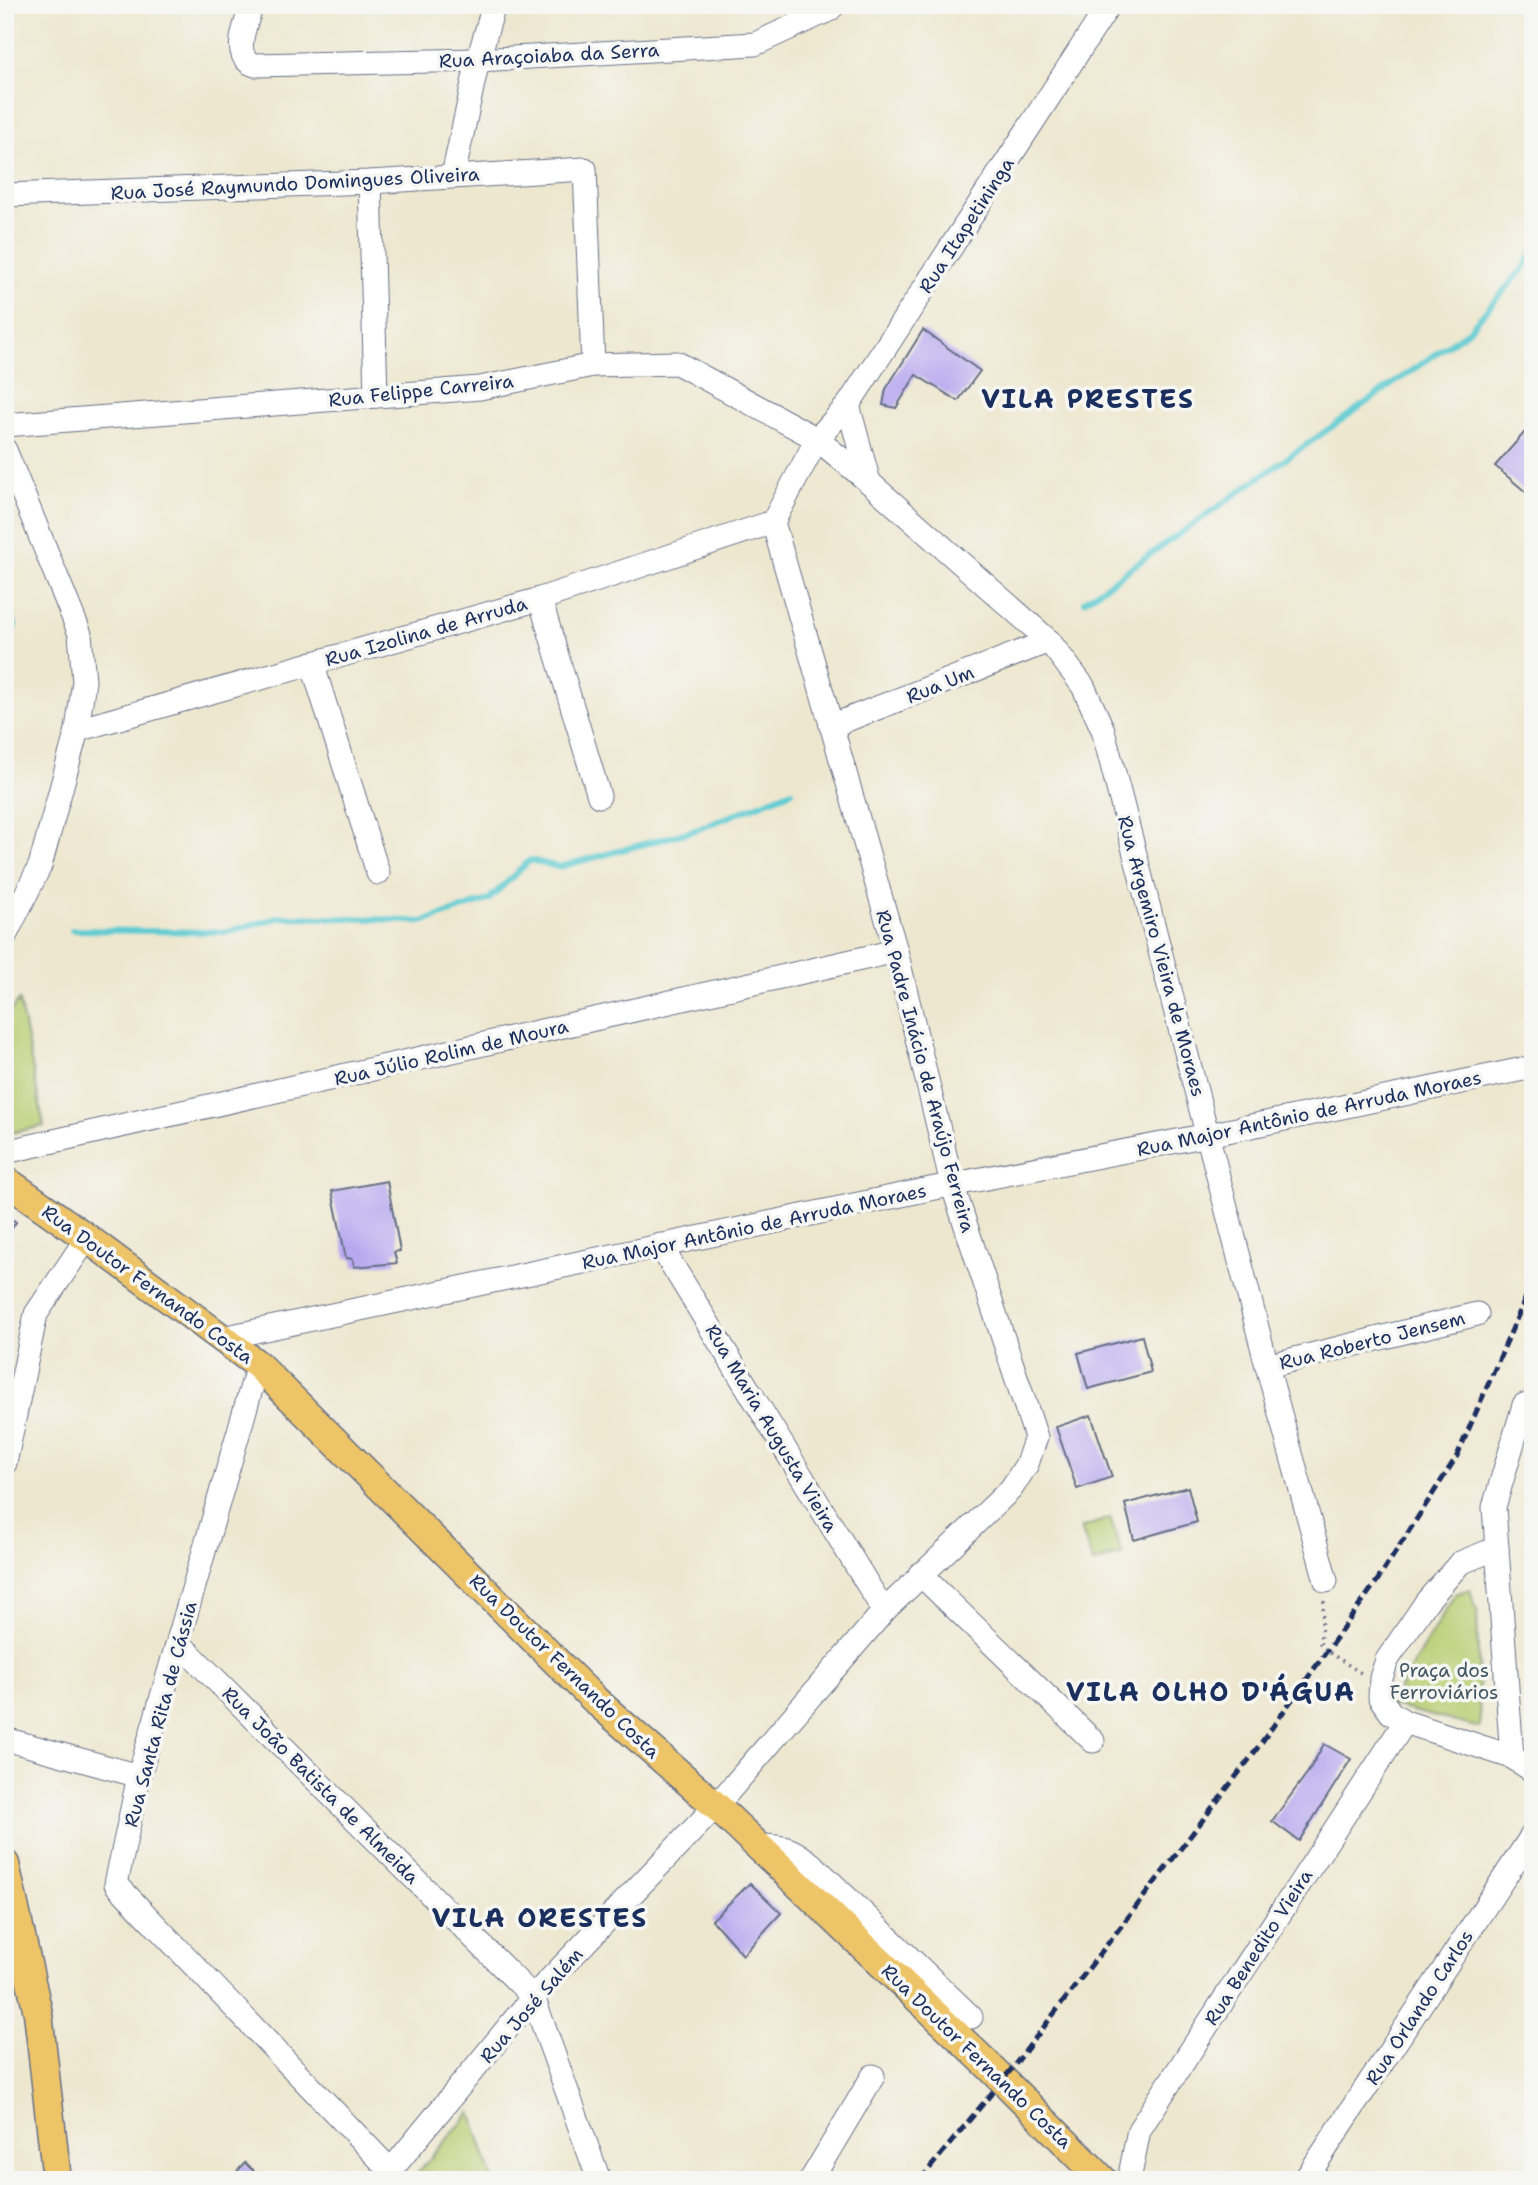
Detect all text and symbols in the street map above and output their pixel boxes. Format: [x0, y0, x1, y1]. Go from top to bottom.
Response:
street label: Rua Araçoiaba da Serra [438, 37, 660, 74]
street label: Rua Itapetininga [913, 152, 1020, 298]
street label: Rua José Raymundo Domingues Oliveira [110, 161, 480, 206]
street label: Rua Felippe Carreira [327, 368, 515, 413]
district label: VILA PRESTES [981, 381, 1195, 416]
street label: Rua Izolina de Arruda [322, 591, 530, 672]
street label: Rua Um [903, 660, 978, 709]
street label: Rua Argemiro Vieira de Moraes [1112, 813, 1211, 1099]
street label: Rua Padre Inácio de Araújo Ferreira [870, 907, 981, 1235]
street label: Rua Júlio Rolim de Moura [332, 1013, 571, 1092]
street label: Rua Major Antônio de Arruda Moraes [1135, 1065, 1484, 1162]
street label: Rua Major Antônio de Arruda Moraes [580, 1178, 929, 1275]
street label: Rua Doutor Fernando Costa [37, 1199, 258, 1370]
street label: Rua Roberto Jensem [1277, 1305, 1468, 1376]
street label: Rua Maria Augusta Vieira [699, 1320, 844, 1537]
street label: Rua Doutor Fernando Costa [464, 1569, 665, 1764]
street label: Rua Santa Rita de Cássia [118, 1598, 203, 1830]
park label: Praça dos Ferroviários [1390, 1658, 1498, 1705]
district label: VILA OLHO D'ÁGUA [1066, 1673, 1356, 1709]
street label: Rua João Batista de Almeida [217, 1681, 425, 1889]
street label: Rua Benedito Vieira [1199, 1864, 1318, 2030]
district label: VILA ORESTES [432, 1900, 648, 1935]
street label: Rua Orlando Carlos [1360, 1925, 1479, 2090]
street label: Rua José Salém [474, 1942, 588, 2068]
street label: Rua Doutor Fernando Costa [876, 1959, 1077, 2154]

